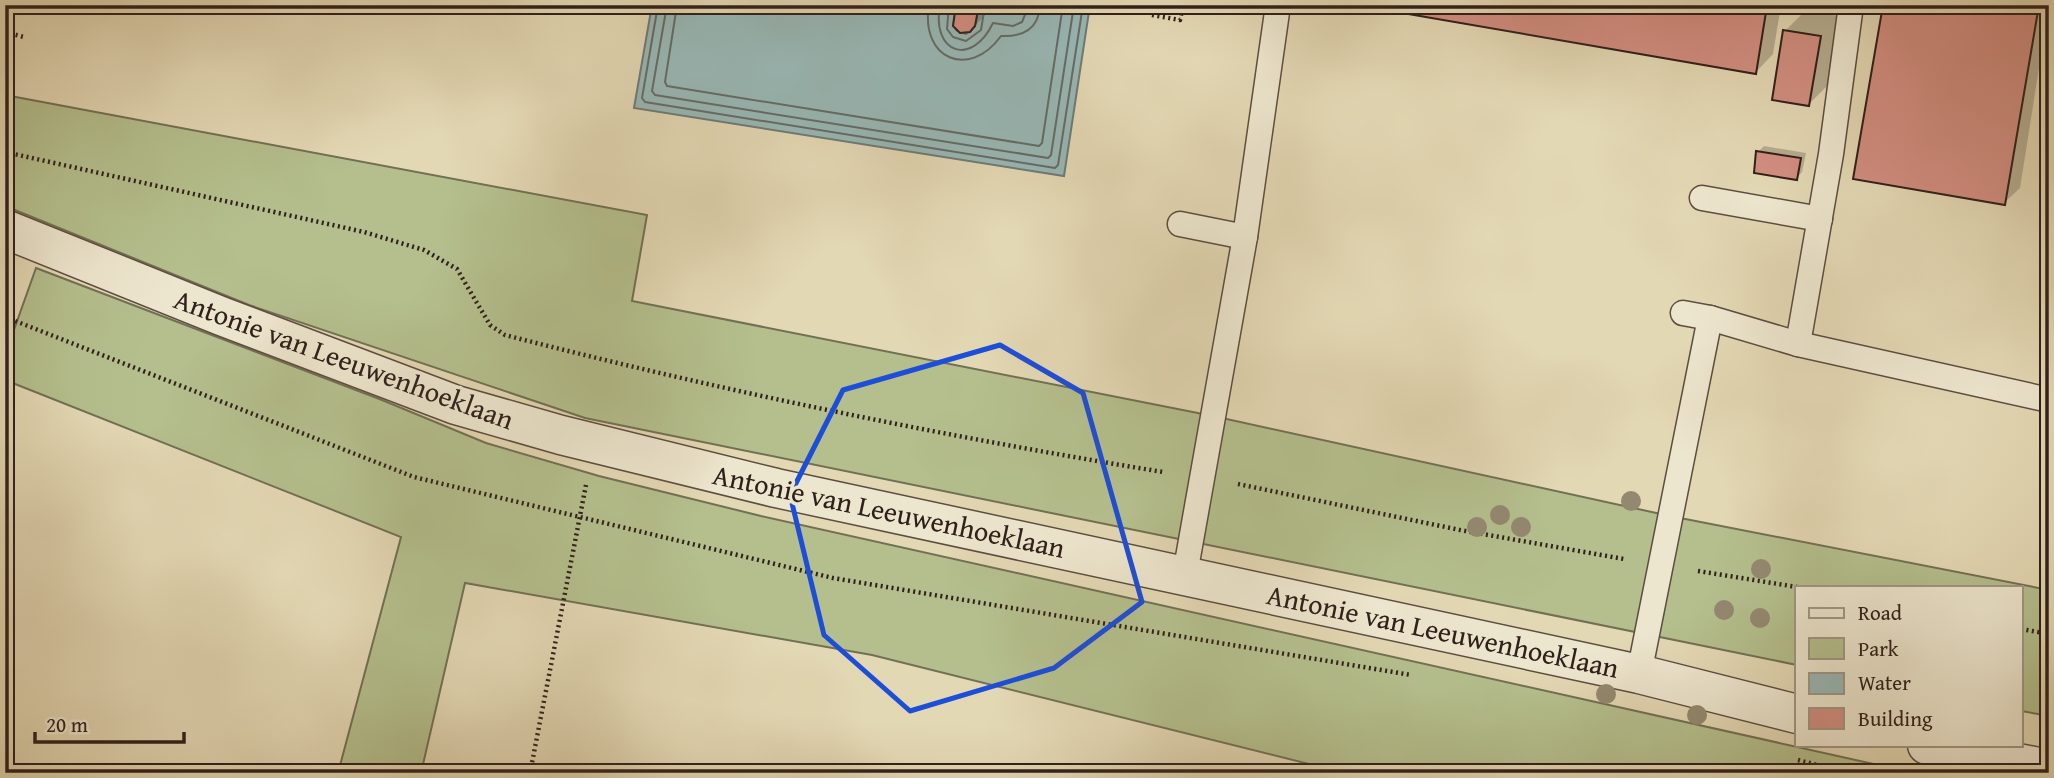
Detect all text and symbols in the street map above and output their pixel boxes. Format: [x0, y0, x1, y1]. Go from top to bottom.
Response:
street label: Antonie van Leeuwenhoeklaan [169, 278, 520, 439]
street label: Antonie van Leeuwenhoeklaan [709, 453, 1069, 568]
street label: Antonie van Leeuwenhoeklaan [1263, 573, 1623, 688]
legend [1795, 586, 2022, 746]
text: Road [1858, 597, 1903, 628]
text: Park [1858, 633, 1899, 664]
text: Water [1858, 667, 1911, 698]
scale bar [35, 701, 184, 745]
text: Building [1858, 703, 1933, 734]
text: 20 m [46, 709, 88, 740]

